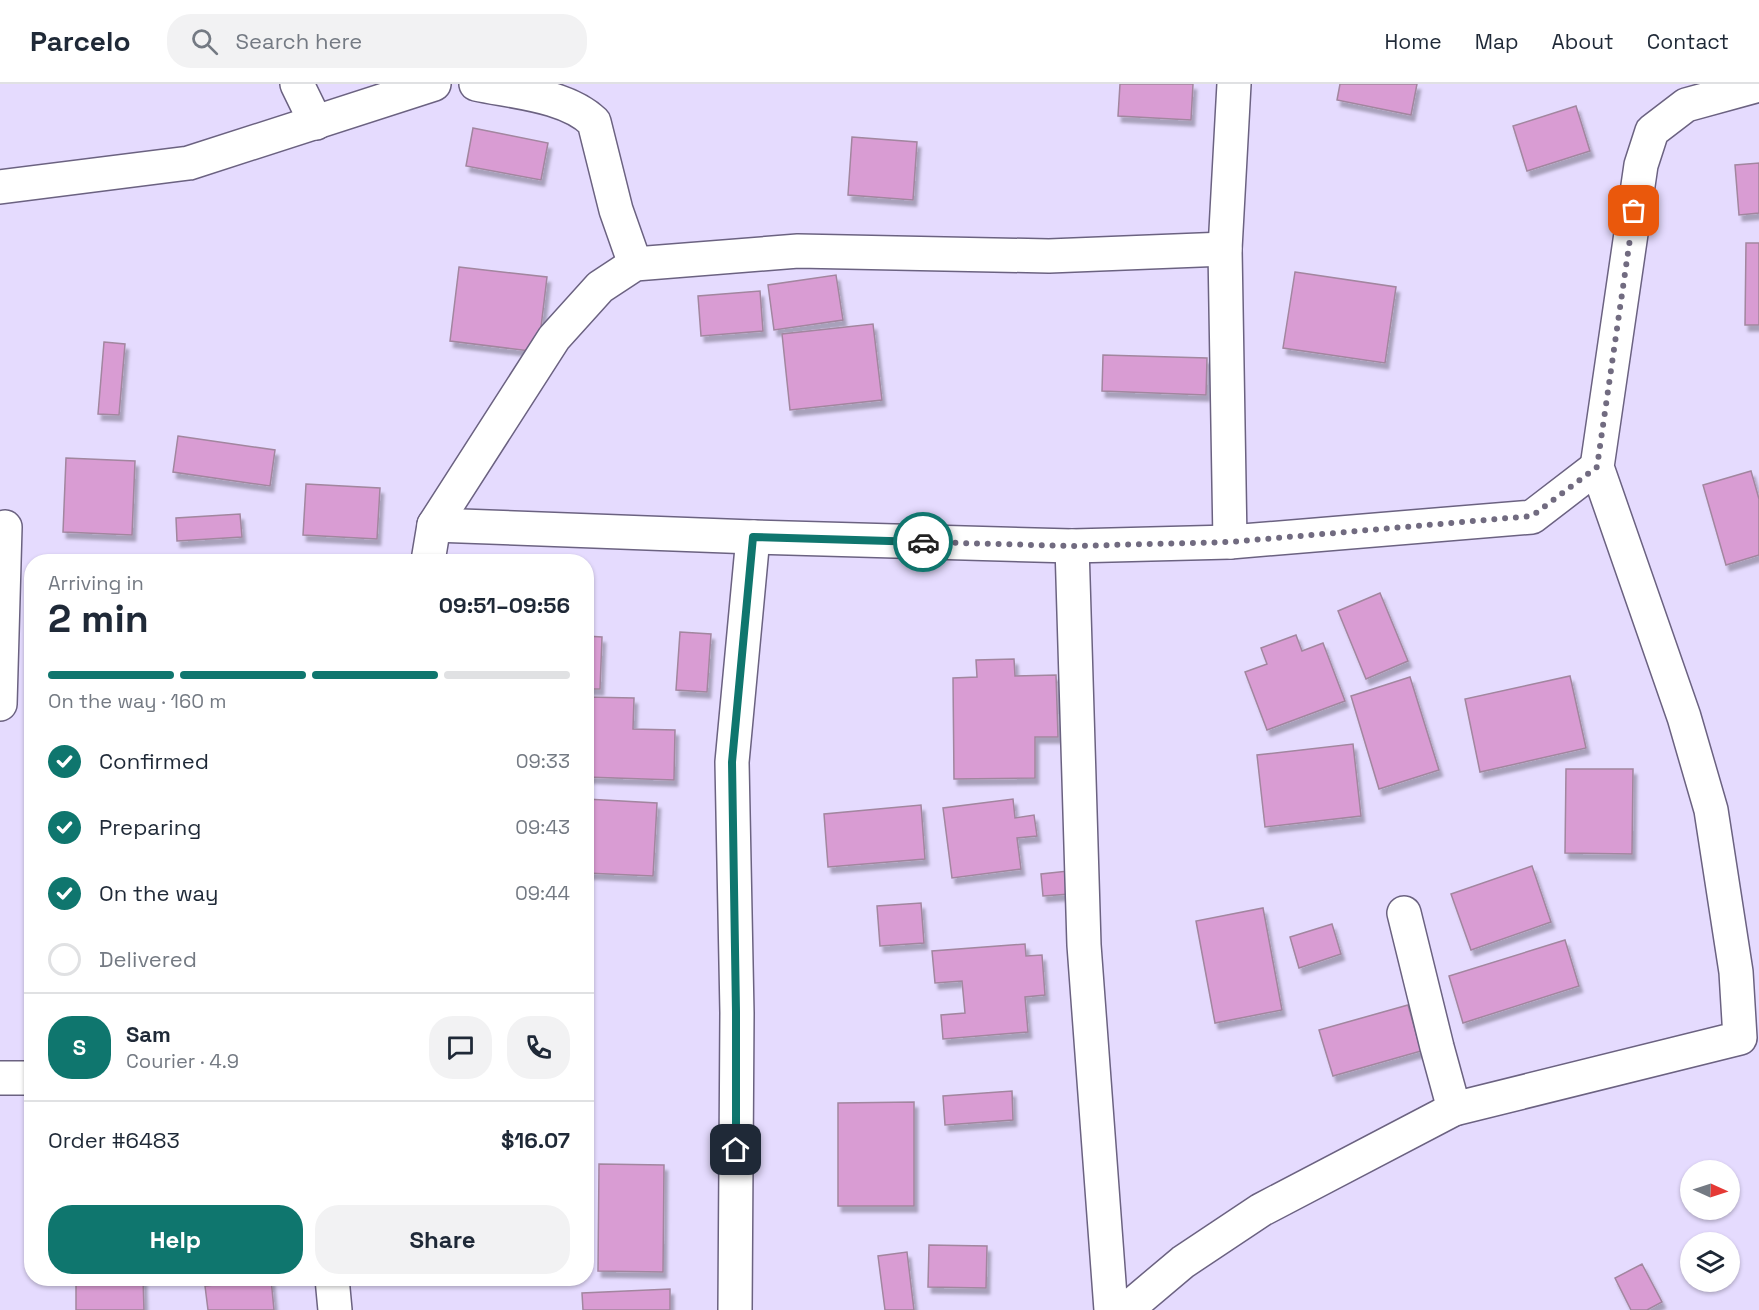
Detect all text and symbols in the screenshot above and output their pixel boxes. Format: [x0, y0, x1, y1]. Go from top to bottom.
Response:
search box [167, 14, 587, 68]
text: Parcelo [30, 23, 131, 59]
icon: search [188, 25, 221, 58]
text: Search here [236, 27, 362, 55]
text: Home [1384, 28, 1442, 55]
text: Map [1475, 28, 1519, 55]
text: About [1552, 28, 1614, 55]
text: Contact [1647, 28, 1729, 55]
pin [1608, 185, 1659, 236]
icon: bag [1617, 194, 1650, 227]
courier [893, 512, 953, 572]
icon: car [907, 526, 940, 559]
text: Arriving in [48, 570, 144, 596]
text: 09:51–09:56 [439, 591, 570, 619]
text: 2 min [48, 594, 149, 643]
text: On the way · 160 m [48, 688, 226, 714]
icon: check [48, 745, 81, 778]
text: Confirmed [99, 747, 209, 775]
text: 09:33 [516, 748, 570, 774]
icon: check [48, 811, 81, 844]
text: Preparing [99, 813, 201, 841]
text: 09:43 [515, 814, 570, 840]
icon: check [48, 877, 81, 910]
text: On the way [99, 879, 218, 907]
text: 09:44 [515, 880, 570, 906]
text: Delivered [99, 945, 197, 973]
button: chat [429, 1016, 492, 1079]
button: phone [507, 1016, 570, 1079]
text: Sam [126, 1020, 171, 1048]
text: S [73, 1033, 86, 1061]
text: Courier · 4.9 [126, 1048, 239, 1074]
pin [710, 1124, 761, 1175]
text: Order #6483 [48, 1126, 180, 1154]
text: $16.07 [501, 1126, 570, 1154]
icon: home [719, 1133, 752, 1166]
north arrow [1680, 1160, 1740, 1220]
map controls [1680, 1160, 1740, 1292]
button: Help [48, 1205, 303, 1274]
button: Share [315, 1205, 570, 1274]
button: layers [1680, 1232, 1740, 1292]

